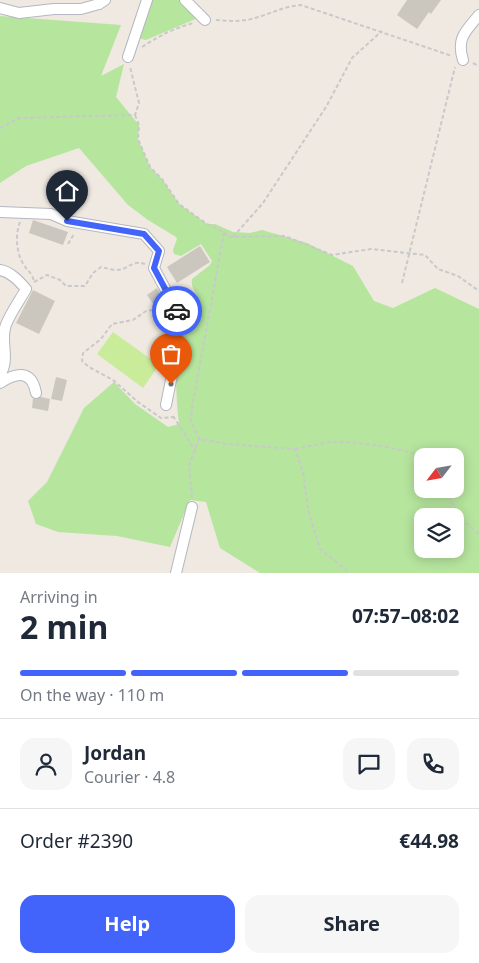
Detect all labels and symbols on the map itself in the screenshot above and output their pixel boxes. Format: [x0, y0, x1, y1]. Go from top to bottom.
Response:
pin [46, 170, 88, 221]
courier [152, 286, 202, 336]
pin [150, 333, 192, 384]
north arrow [414, 448, 464, 498]

